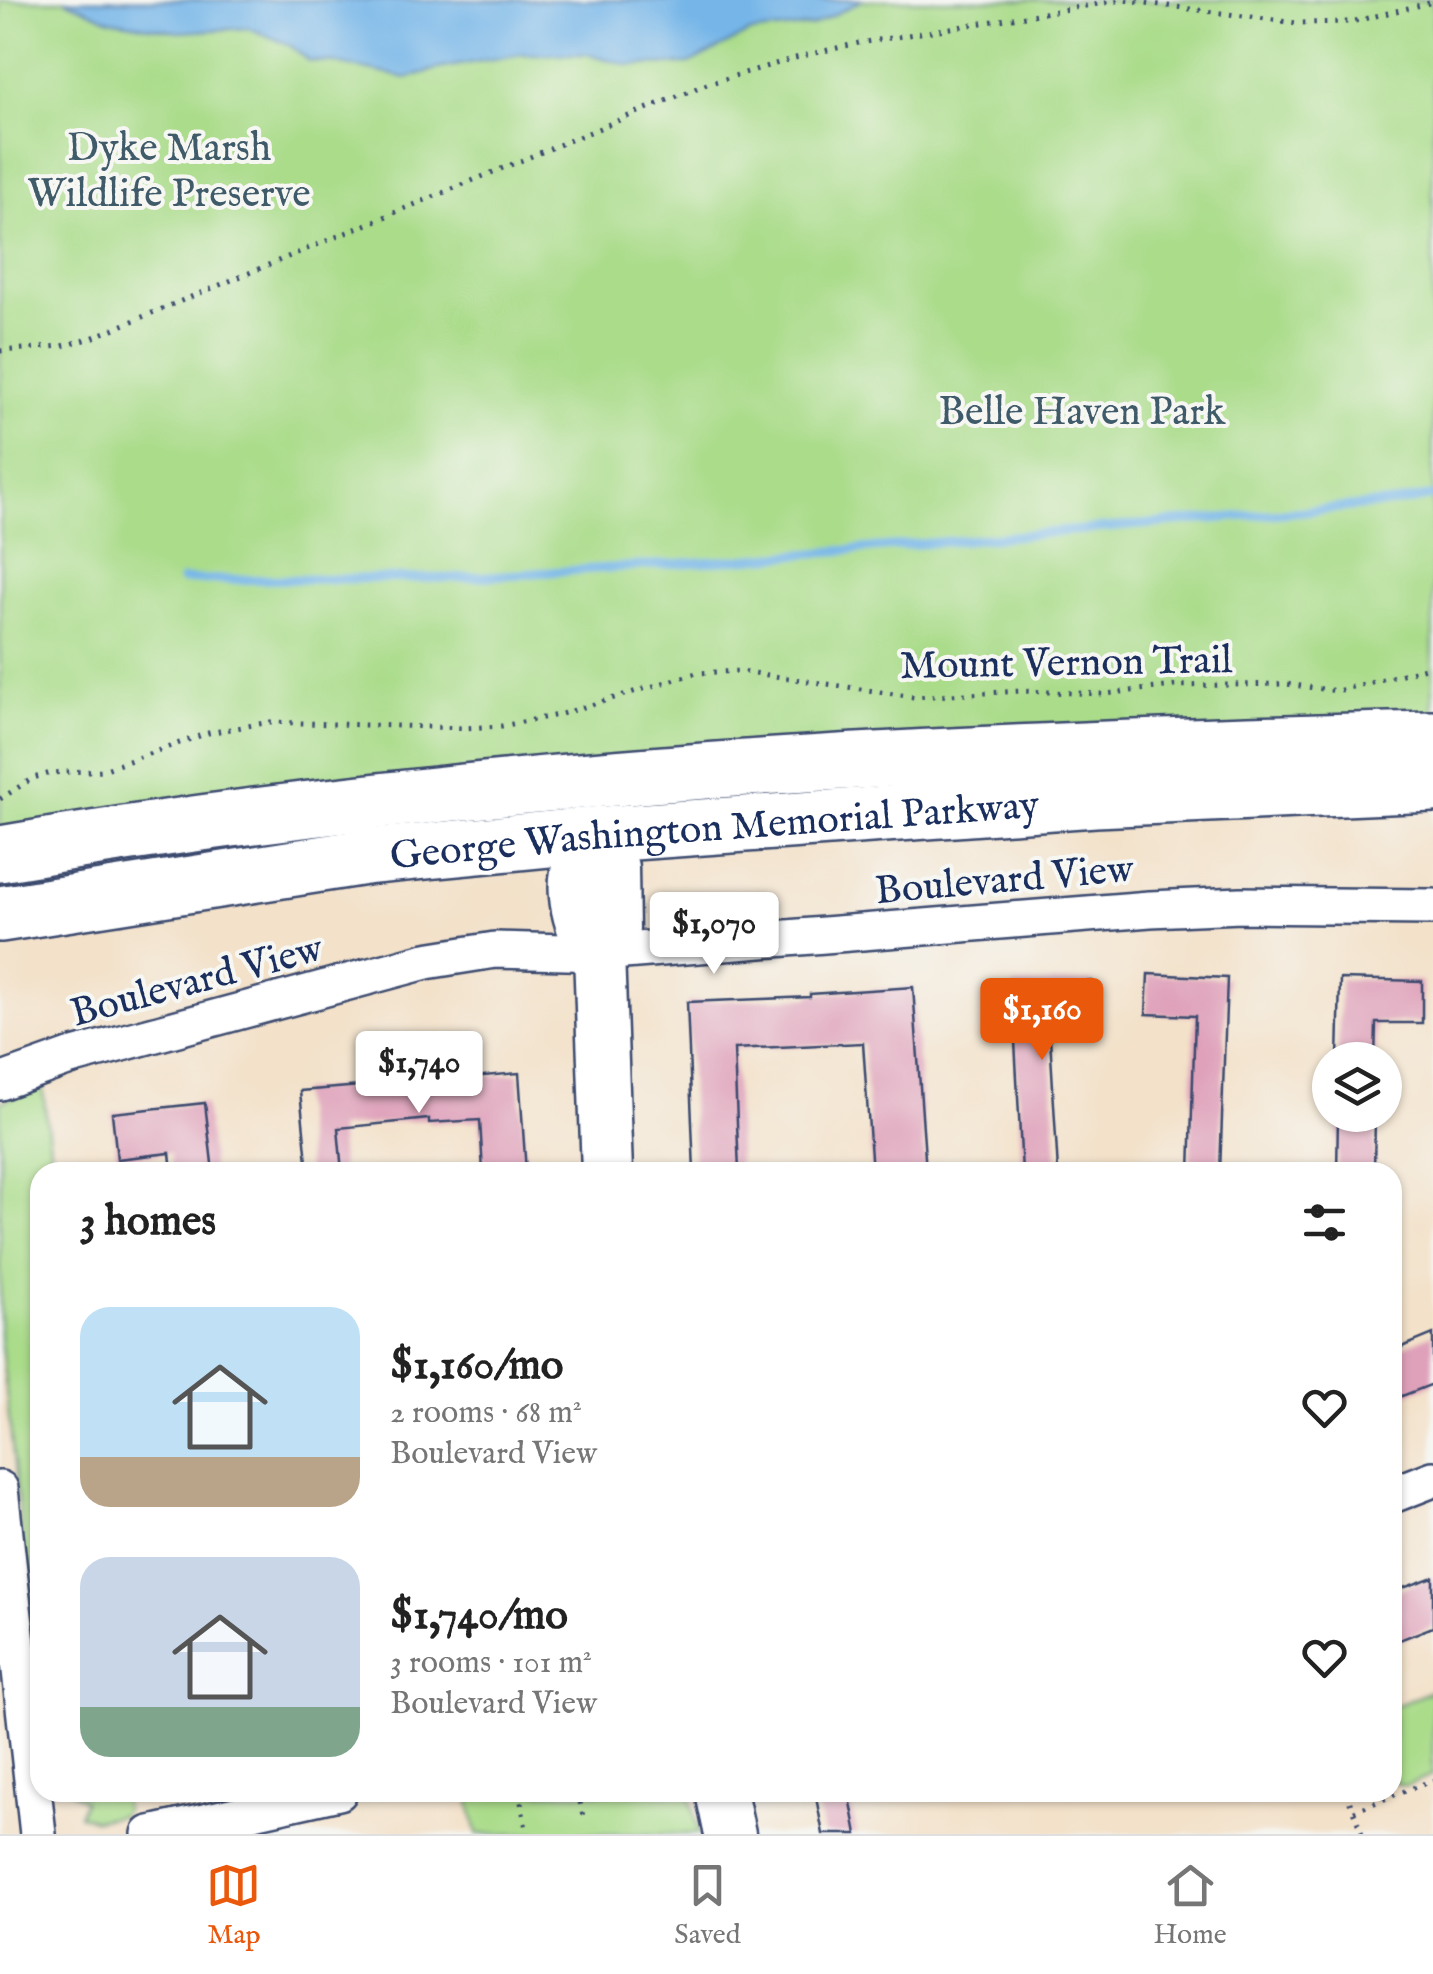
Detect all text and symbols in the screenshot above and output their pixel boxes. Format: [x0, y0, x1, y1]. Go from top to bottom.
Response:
park label: Dyke Marsh Wildlife Preserve [27, 124, 311, 221]
park label: Belle Haven Park [939, 388, 1226, 439]
street label: Mount Vernon Trail [899, 636, 1233, 693]
street label: George Washington Memorial Parkway [388, 781, 1041, 883]
street label: Boulevard View [873, 845, 1136, 918]
pin: $1,070 [633, 892, 795, 977]
text: $1,070 [672, 904, 756, 945]
street label: Boulevard View [65, 924, 329, 1040]
pin: $1,160 [961, 978, 1123, 1063]
text: $1,160 [1002, 990, 1082, 1031]
pin: $1,740 [338, 1031, 500, 1116]
map controls [1312, 1042, 1402, 1132]
button: layers [1312, 1042, 1402, 1132]
text: $1,740 [378, 1043, 460, 1084]
icon: filters [1297, 1195, 1352, 1250]
text: 3 homes [80, 1196, 216, 1249]
text: $1,160/mo [390, 1340, 563, 1393]
icon: home [160, 1347, 280, 1467]
icon: heart [1297, 1380, 1352, 1435]
text: 2 rooms · 68 m² [390, 1393, 582, 1434]
text: Boulevard View [390, 1434, 597, 1475]
text: $1,740/mo [390, 1590, 568, 1643]
icon: home [160, 1597, 280, 1717]
icon: heart [1297, 1630, 1352, 1685]
text: 3 rooms · 101 m² [390, 1643, 592, 1684]
text: Boulevard View [390, 1684, 597, 1725]
tab: Map [206, 1858, 261, 1953]
tab: Saved [674, 1858, 741, 1953]
tab: Home [1153, 1858, 1227, 1953]

